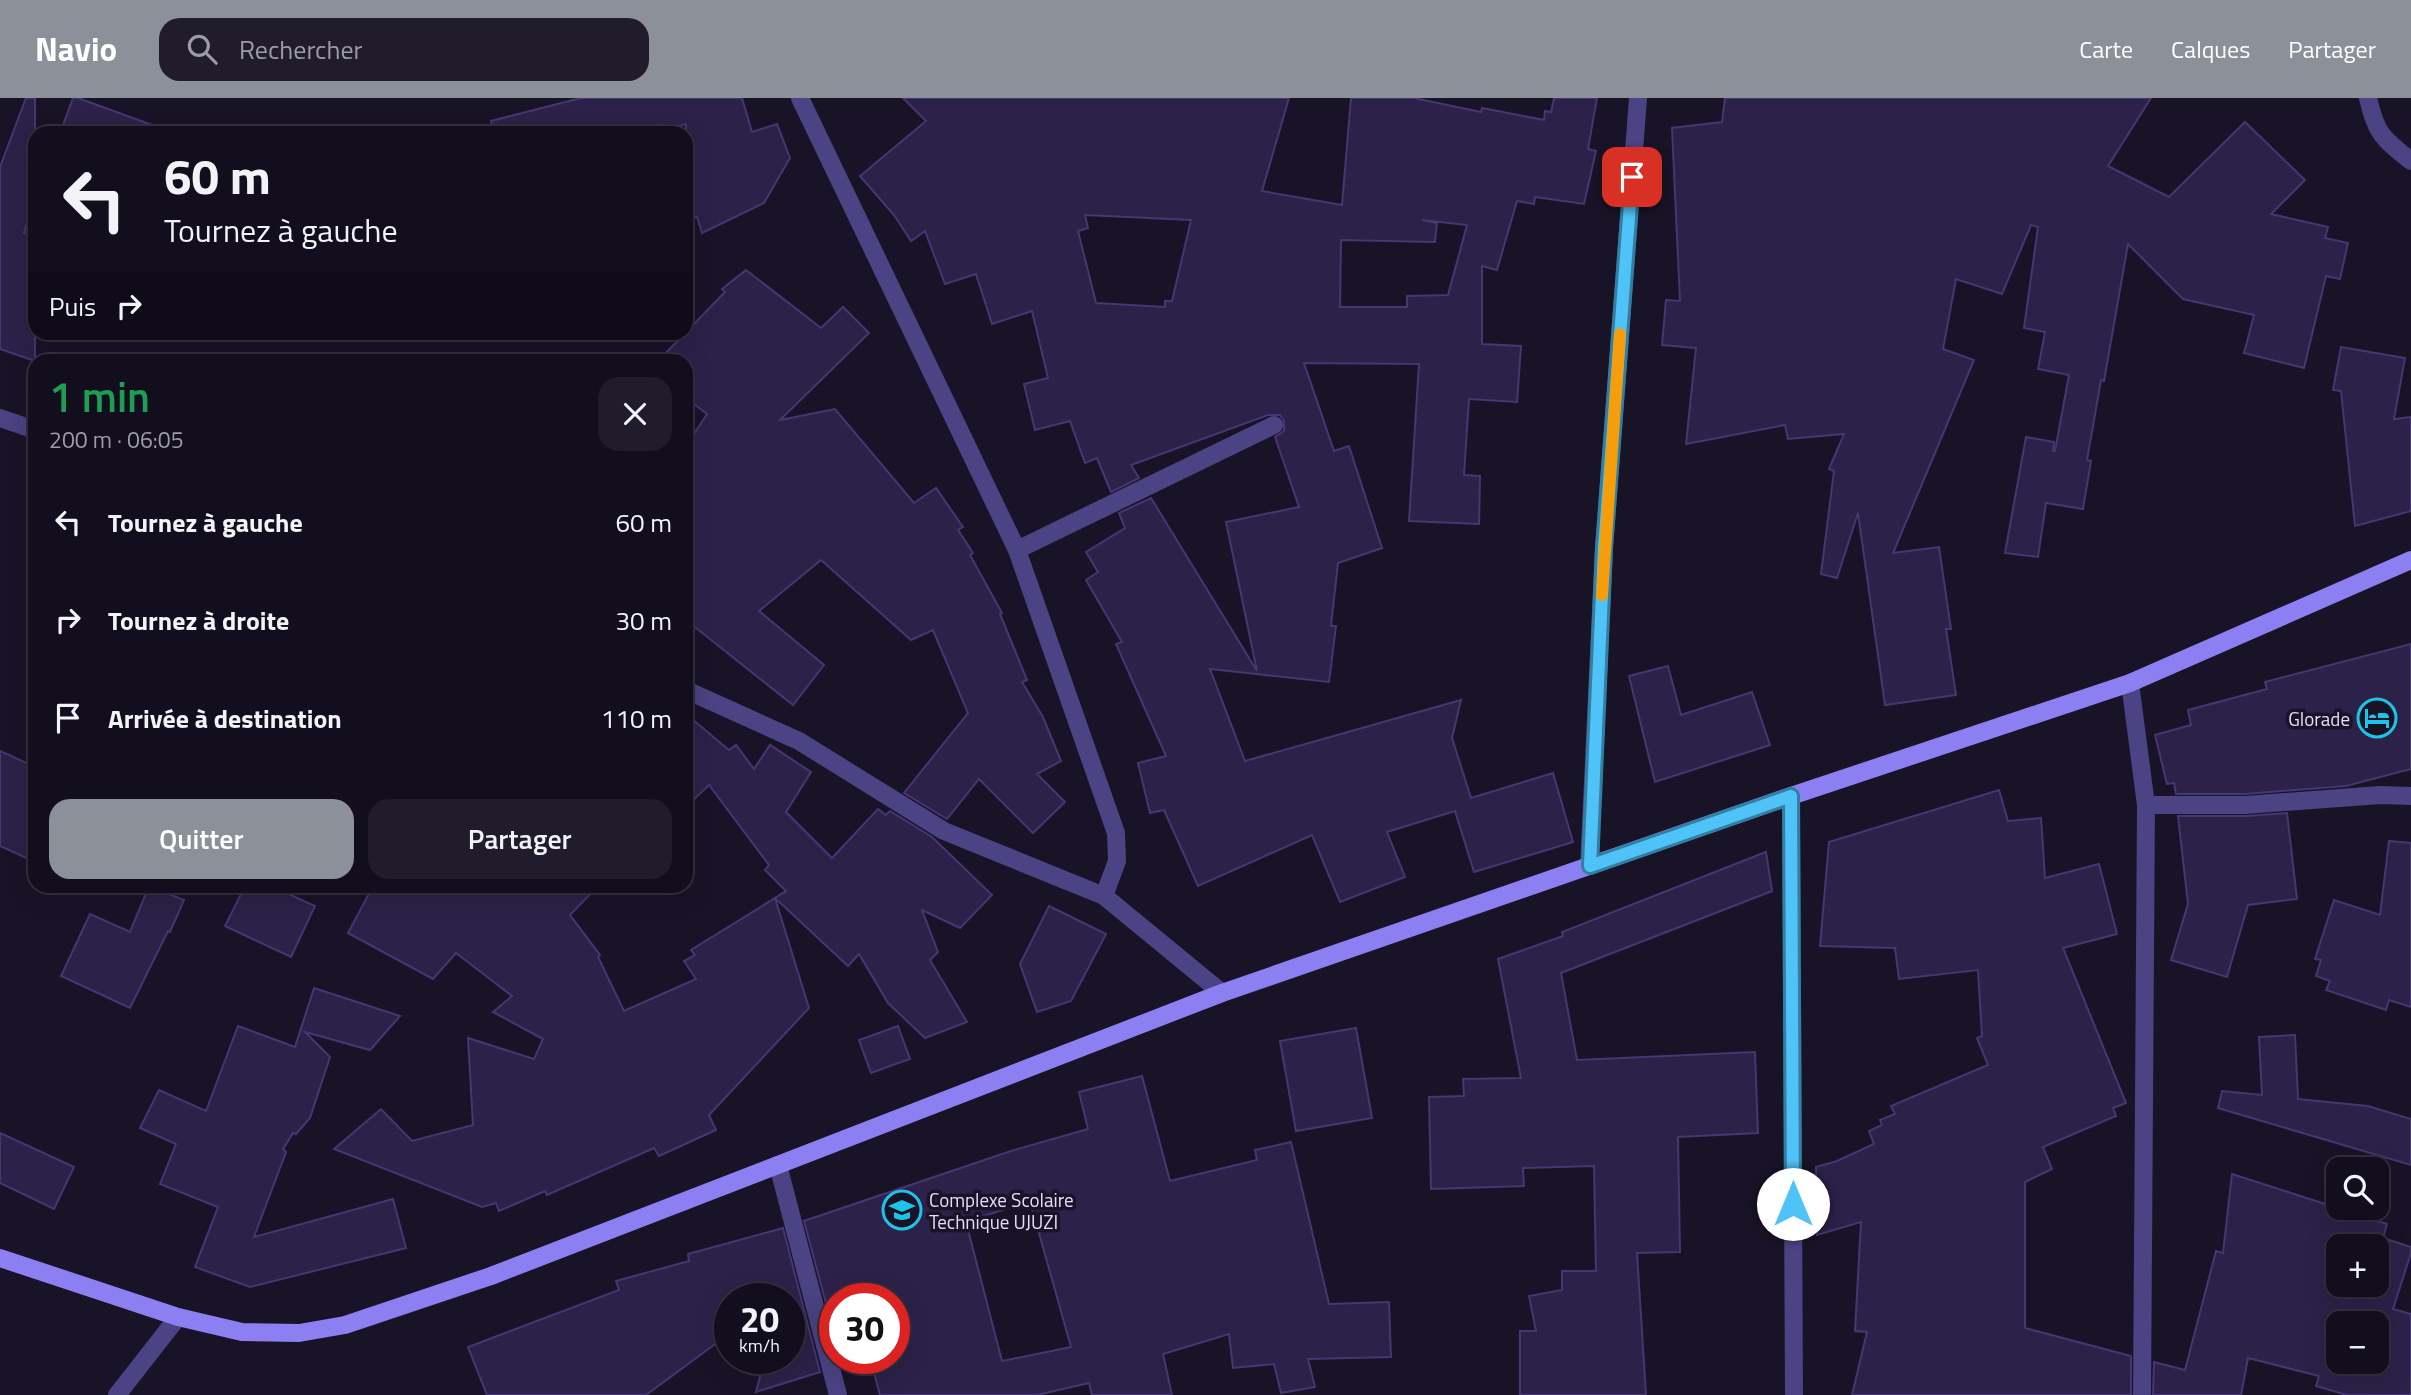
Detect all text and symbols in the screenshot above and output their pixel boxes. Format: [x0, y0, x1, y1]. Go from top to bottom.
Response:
search box [159, 18, 649, 81]
text: Navio [35, 24, 117, 74]
icon: search [183, 30, 221, 68]
text: Rechercher [239, 30, 363, 69]
text: Carte [2079, 31, 2133, 67]
text: Calques [2171, 31, 2250, 67]
text: Partager [2288, 31, 2376, 67]
text: 60 m [164, 138, 271, 213]
pin [1602, 147, 1662, 207]
icon: left [49, 154, 140, 245]
icon: arrive [1613, 158, 1651, 196]
text: Tournez à gauche [164, 206, 398, 254]
text: Puis [49, 287, 96, 326]
icon: right [110, 287, 148, 325]
text: 1 min [49, 364, 150, 428]
button: close [598, 377, 672, 451]
text: 200 m · 06:05 [49, 422, 184, 457]
icon: left [49, 503, 87, 541]
text: Tournez à gauche [108, 503, 303, 542]
text: 60 m [615, 503, 672, 542]
icon: right [49, 601, 87, 639]
text: Tournez à droite [108, 601, 289, 640]
text: 30 m [615, 601, 672, 640]
hotel icon: Glorade [2356, 697, 2398, 739]
icon: arrive [49, 699, 87, 737]
text: Arrivée à destination [108, 699, 342, 738]
text: 110 m [601, 699, 672, 738]
place label: Glorade [2288, 704, 2350, 733]
button: Quitter [49, 799, 354, 879]
button: Partager [368, 799, 672, 879]
map controls [2326, 1157, 2389, 1374]
button: search [2326, 1157, 2389, 1220]
position arrow [1756, 1167, 1830, 1241]
place label: Complexe Scolaire Technique UJUZI [929, 1185, 1074, 1236]
school or university icon: Complexe Scolaire Technique UJUZI [881, 1189, 923, 1231]
button: + [2326, 1234, 2389, 1297]
speed limit sign: 30 [819, 1283, 910, 1374]
text: 20 [740, 1292, 779, 1346]
button: − [2326, 1311, 2389, 1374]
text: km/h [739, 1332, 780, 1359]

